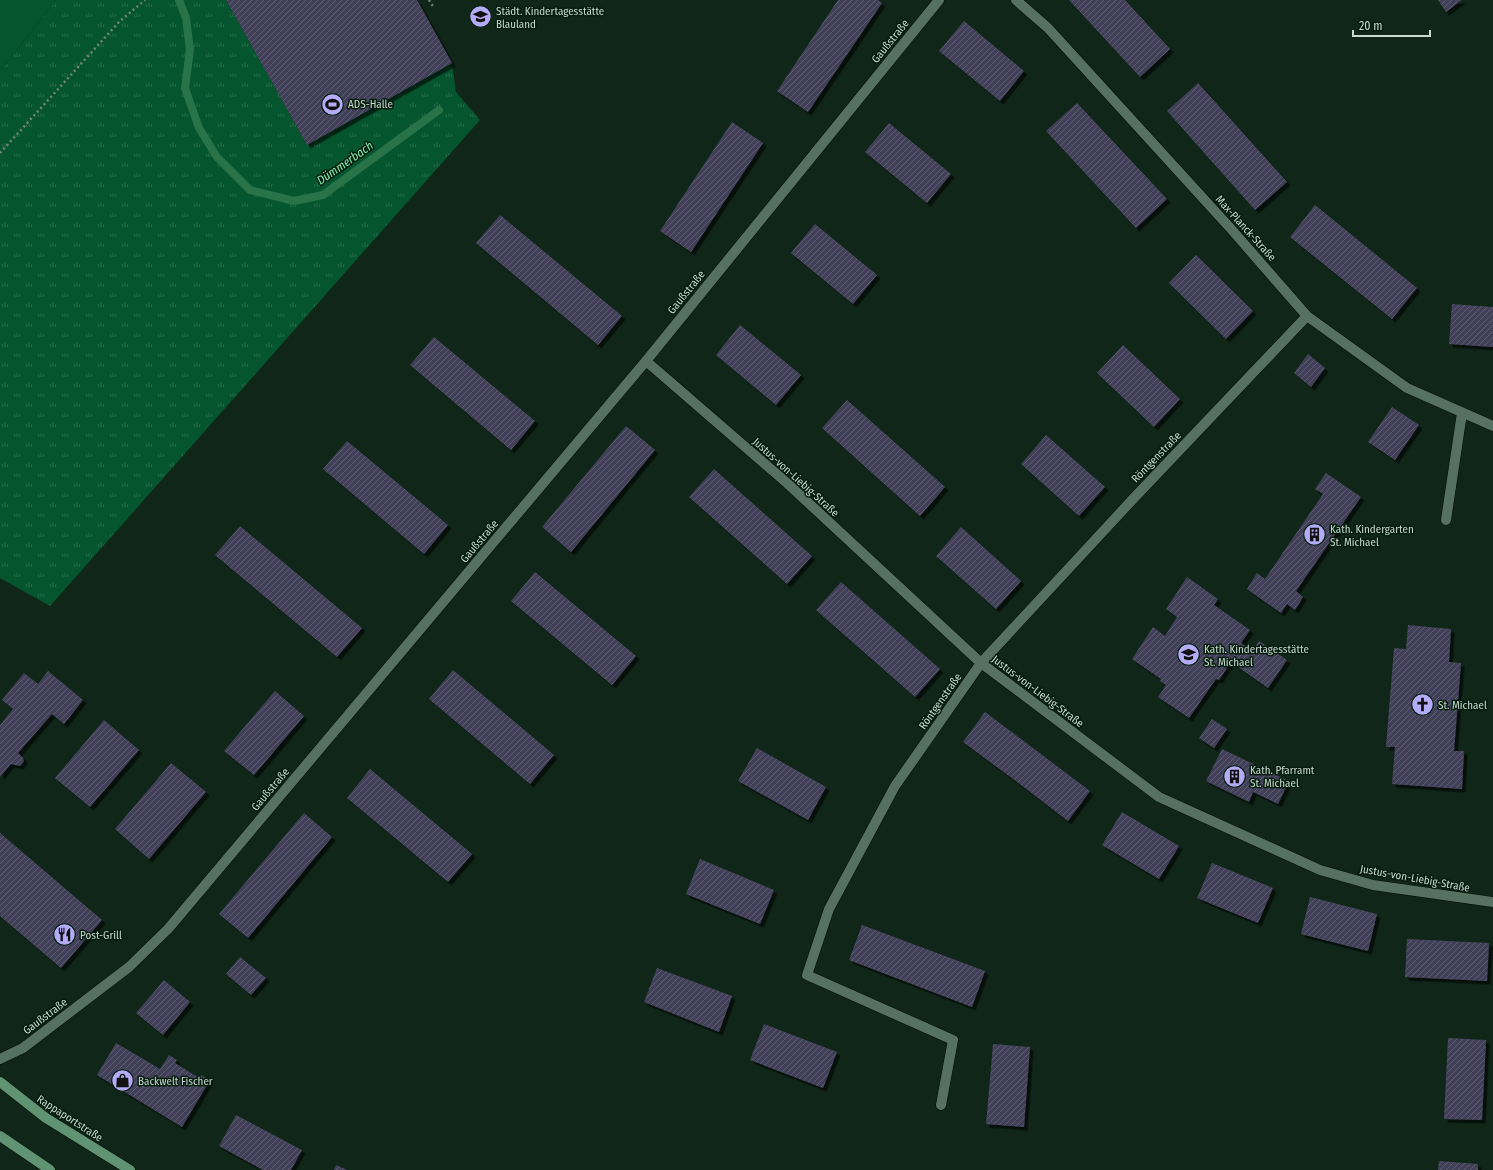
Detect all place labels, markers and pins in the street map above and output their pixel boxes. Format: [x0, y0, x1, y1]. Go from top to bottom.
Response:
school or university icon: Städt. Kindertagesstätte Blauland [468, 4, 494, 30]
place label: Städt. Kindertagesstätte Blauland [496, 5, 604, 31]
sports icon: ADS-Halle [319, 91, 345, 117]
place label: ADS-Halle [348, 98, 393, 111]
building icon: Kath. Kindergarten St. Michael [1302, 522, 1328, 548]
place label: Kath. Kindergarten St. Michael [1330, 523, 1414, 549]
school or university icon: Kath. Kindertagesstätte St. Michael [1175, 642, 1201, 668]
place label: Kath. Kindertagesstätte St. Michael [1204, 643, 1309, 669]
church icon: St. Michael [1410, 692, 1436, 718]
place label: St. Michael [1438, 699, 1487, 712]
building icon: Kath. Pfarramt St. Michael [1222, 763, 1248, 789]
place label: Kath. Pfarramt St. Michael [1250, 764, 1315, 790]
restaurant icon: Post-Grill [51, 922, 77, 948]
place label: Post-Grill [80, 929, 122, 942]
shop icon: Backwelt Fischer [109, 1068, 135, 1094]
place label: Backwelt Fischer [138, 1075, 213, 1088]

